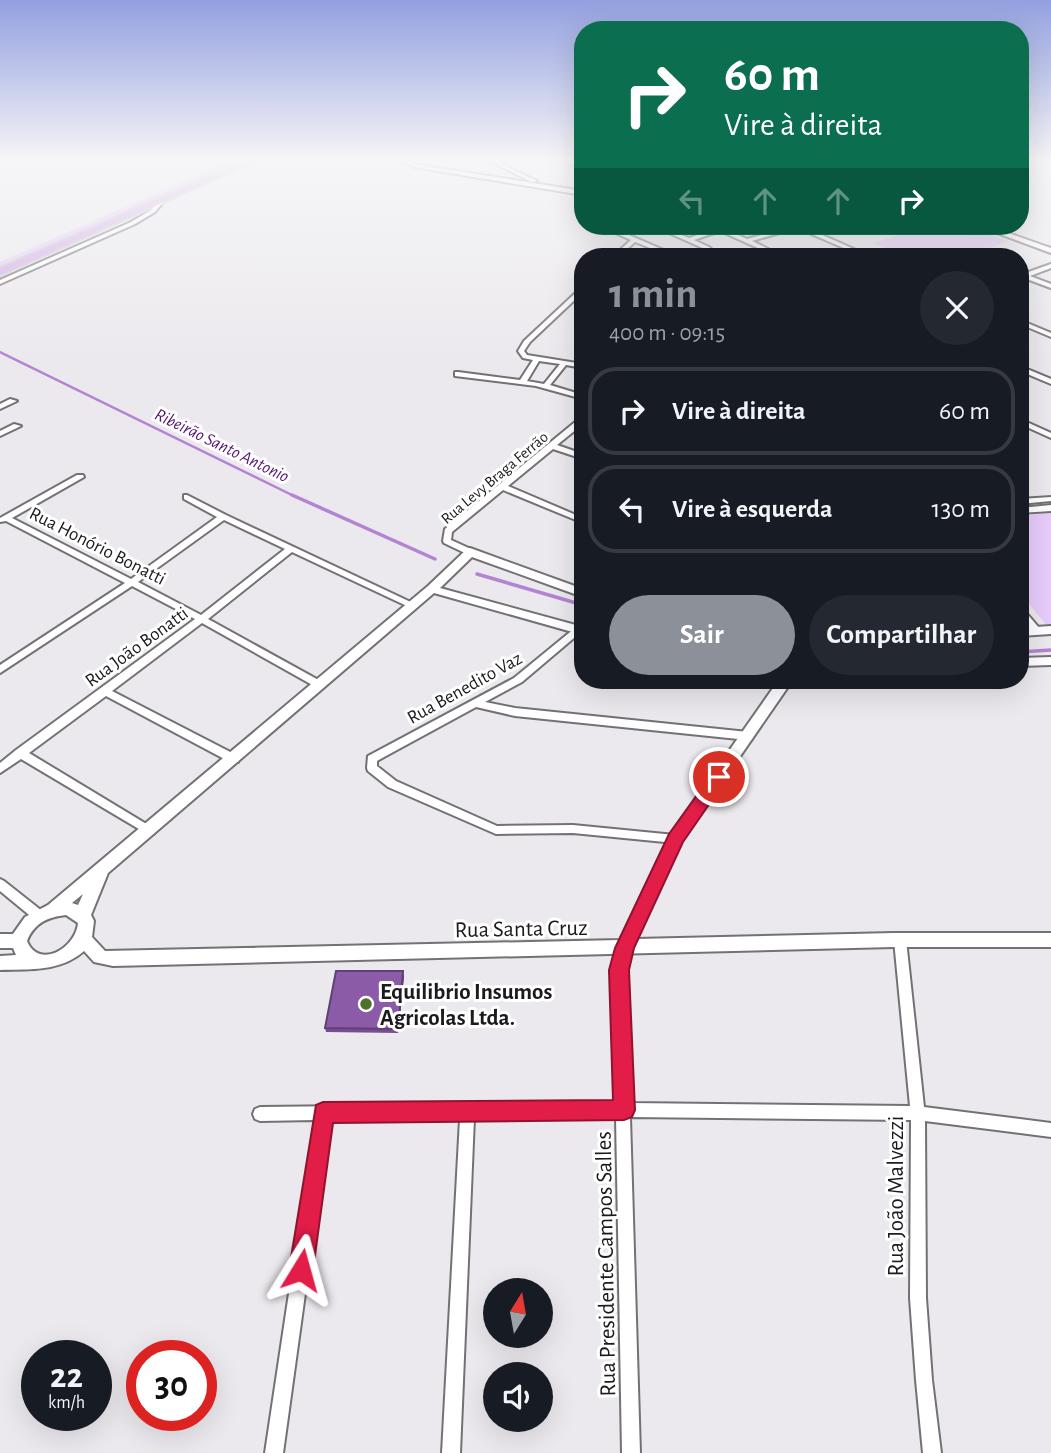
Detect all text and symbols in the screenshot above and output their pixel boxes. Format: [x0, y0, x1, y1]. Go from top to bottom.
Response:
icon: right [609, 49, 700, 140]
text: 60 m [724, 51, 820, 100]
text: Vire à direita [724, 109, 882, 141]
icon: left [673, 182, 711, 220]
icon: ahead [746, 182, 784, 220]
icon: ahead [819, 182, 857, 220]
icon: right [892, 182, 930, 220]
button: close [920, 271, 994, 345]
text: 1 min [609, 273, 698, 315]
text: 400 m · 09:15 [609, 322, 725, 345]
icon: right [613, 392, 651, 430]
text: Vire à direita [672, 398, 806, 424]
text: 60 m [939, 398, 990, 424]
water label: Ribeirão Santo Antonio [152, 406, 291, 486]
street label: Rua Levy Braga Ferrão [438, 428, 552, 528]
icon: left [613, 490, 651, 528]
text: Vire à esquerda [672, 496, 833, 522]
text: 130 m [932, 496, 990, 522]
street label: Rua Honório Bonatti [26, 504, 169, 589]
button: Sair [609, 595, 795, 675]
button: Compartilhar [809, 595, 994, 675]
street label: Rua João Bonatti [82, 604, 192, 691]
street label: Rua Benedito Vaz [404, 649, 525, 728]
pin [689, 747, 749, 807]
icon: arrive [700, 758, 738, 796]
street label: Rua Santa Cruz [454, 917, 588, 942]
place label: Equilibrio Insumos Agricolas Ltda. [380, 981, 552, 1030]
marker: Equilibrio Insumos Agricolas Ltda. [358, 996, 374, 1012]
street label: Rua João Malvezzi [885, 1116, 908, 1276]
street label: Rua Presidente Campos Salles [593, 1131, 620, 1397]
position arrow [264, 1233, 338, 1307]
north arrow [483, 1278, 553, 1348]
map controls [483, 1278, 553, 1432]
speed limit sign: 30 [126, 1340, 217, 1431]
text: 22 [50, 1359, 83, 1394]
button: sound [483, 1362, 553, 1432]
text: km/h [48, 1394, 85, 1412]

